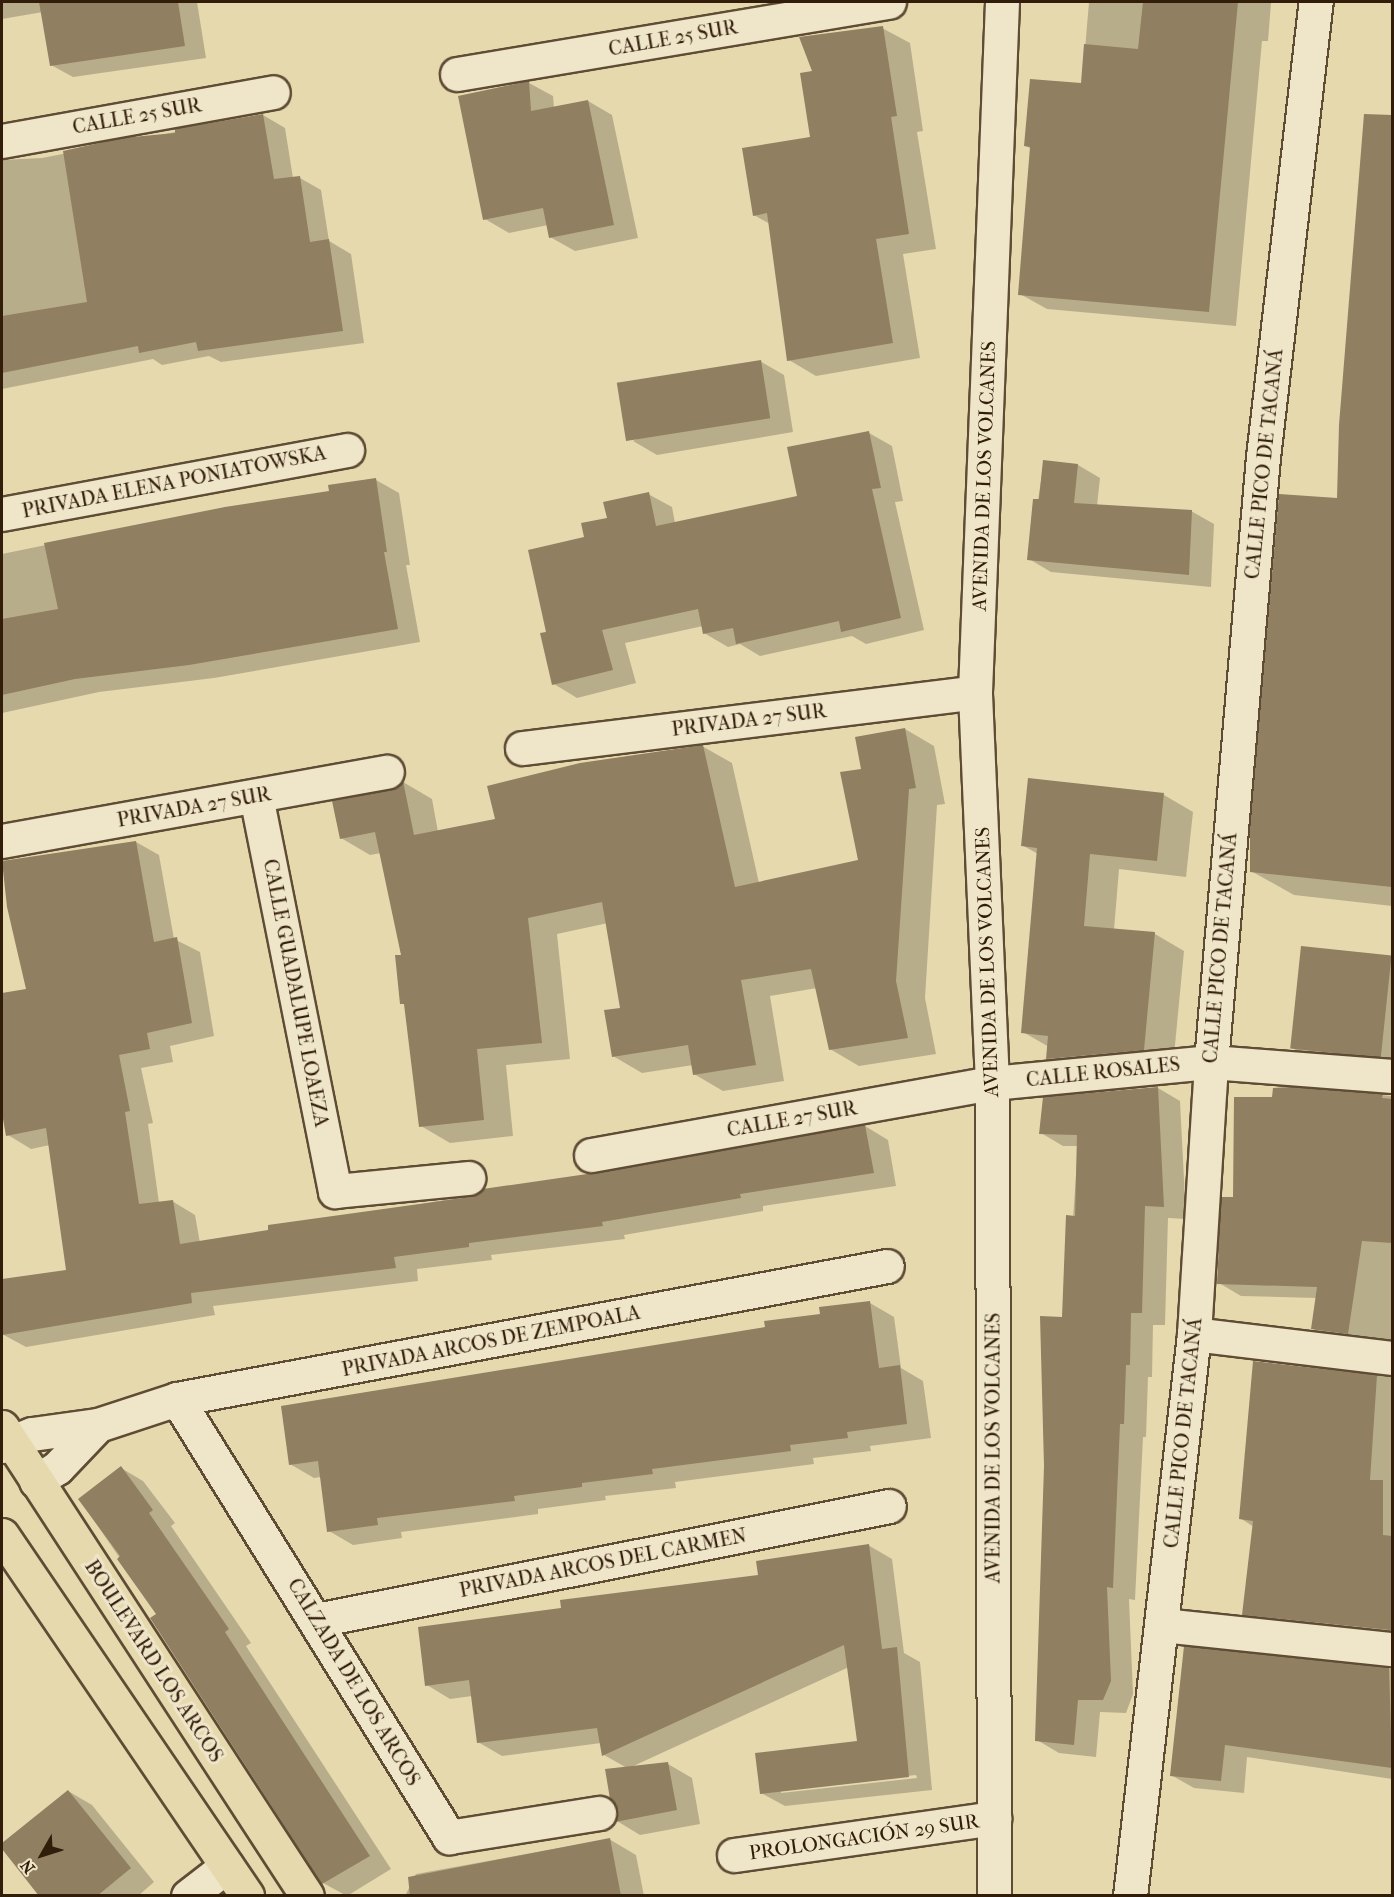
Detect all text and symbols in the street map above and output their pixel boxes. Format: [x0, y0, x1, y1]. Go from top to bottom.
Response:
street label: CALLE 25 SUR [607, 15, 739, 61]
street label: CALLE 25 SUR [71, 93, 203, 139]
street label: AVENIDA DE LOS VOLCANES [967, 340, 1001, 612]
street label: CALLE PICO DE TACANÁ [1240, 348, 1288, 580]
street label: PRIVADA ELENA PONIATOWSKA [20, 441, 328, 523]
street label: PRIVADA 27 SUR [670, 699, 828, 741]
street label: PRIVADA 27 SUR [115, 782, 273, 832]
street label: AVENIDA DE LOS VOLCANES [970, 826, 1004, 1098]
street label: CALLE PICO DE TACANÁ [1198, 832, 1242, 1064]
street label: CALLE GUADALUPE LOAEZA [258, 857, 334, 1129]
street label: CALLE ROSALES [1025, 1052, 1181, 1092]
street label: CALLE 27 SUR [725, 1096, 859, 1142]
street label: PRIVADA ARCOS DE ZEMPOALA [340, 1300, 642, 1382]
street label: AVENIDA DE LOS VOLCANES [981, 1313, 1005, 1583]
street label: CALLE PICO DE TACANÁ [1159, 1317, 1207, 1549]
street label: PRIVADA ARCOS DEL CARMEN [457, 1523, 749, 1603]
street label: BOULEVARD LOS ARCOS [80, 1555, 228, 1767]
street label: CALZADA DE LOS ARCOS [283, 1574, 425, 1790]
street label: PROLONGACIÓN 29 SUR [747, 1809, 981, 1865]
north arrow [12, 1825, 72, 1885]
text: N [16, 1856, 39, 1877]

